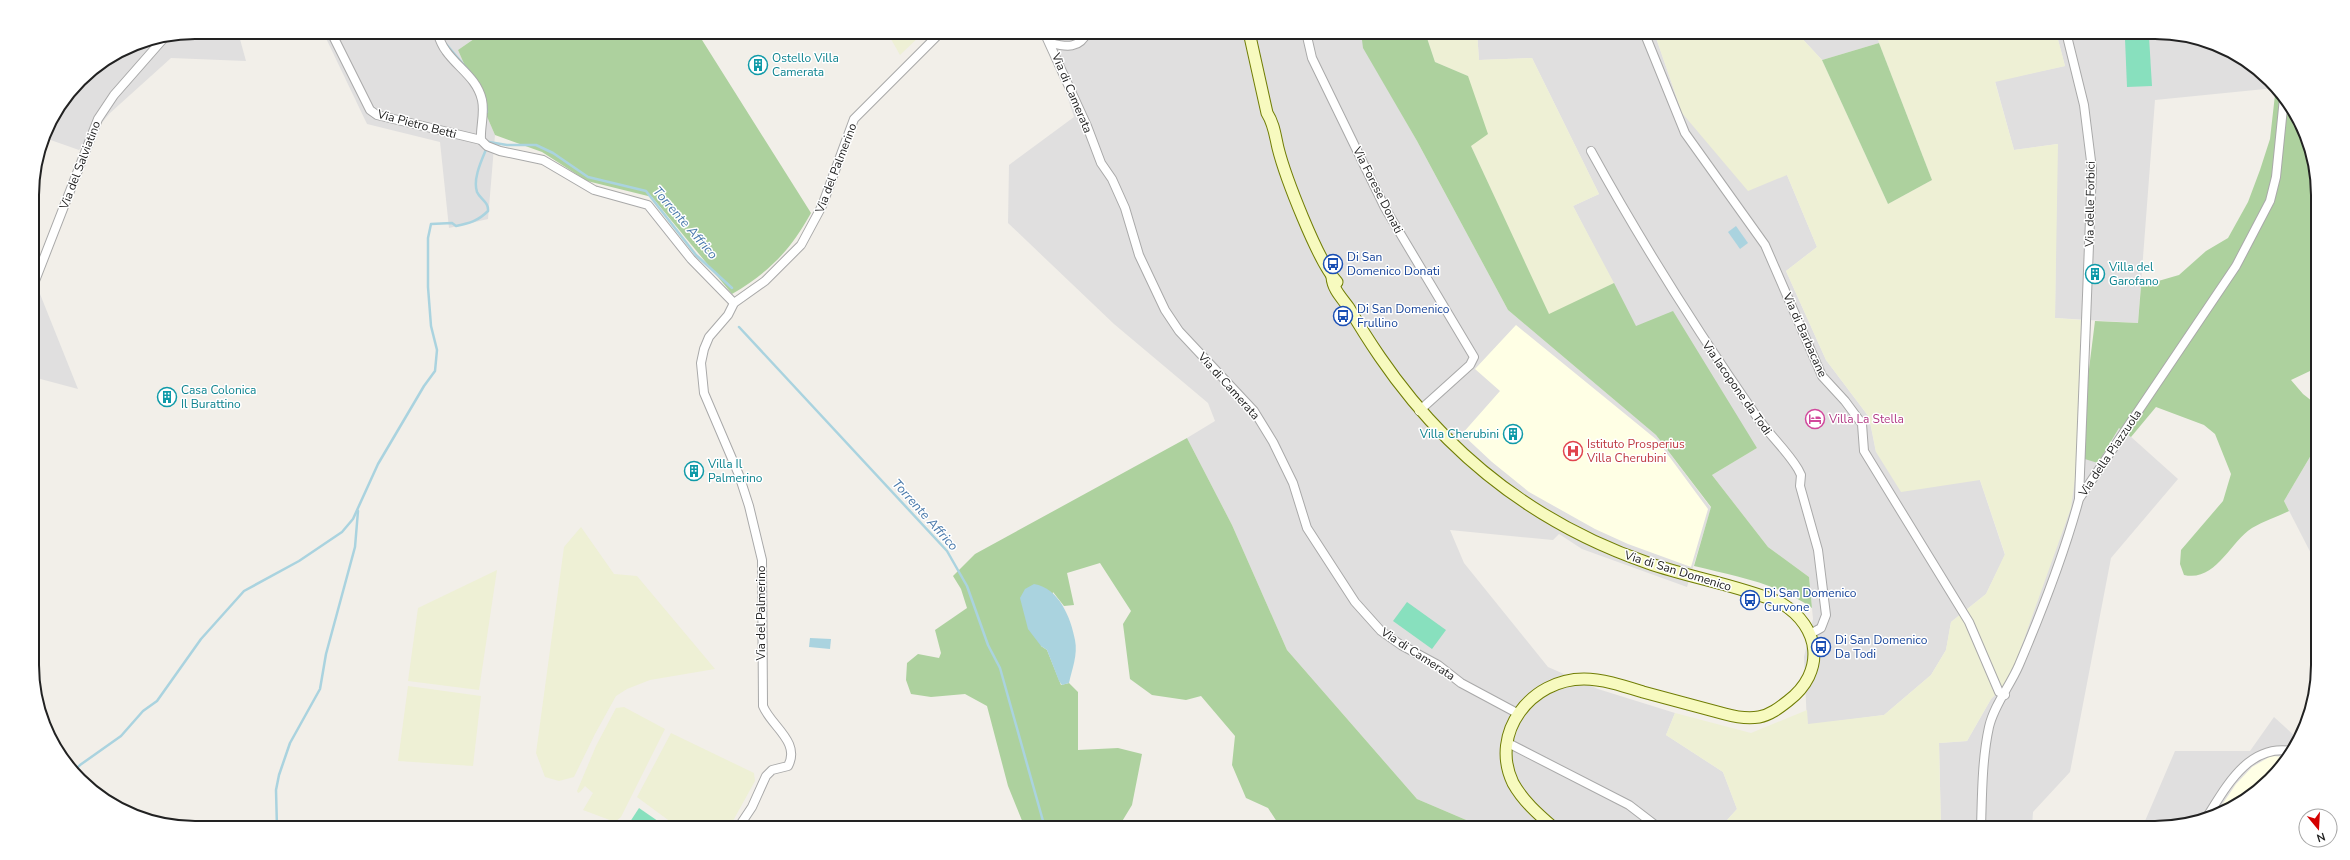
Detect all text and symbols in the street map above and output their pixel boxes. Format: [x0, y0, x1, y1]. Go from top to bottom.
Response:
place label: Ostello Villa Camerata [772, 50, 839, 80]
street label: Via di Camerata [1048, 50, 1096, 135]
building icon: Ostello Villa Camerata [747, 54, 769, 76]
street label: Via Pietro Betti [375, 106, 458, 142]
street label: Via del Salviatino [55, 118, 104, 212]
street label: Via del Palmerino [811, 121, 861, 216]
street label: Via Forese Donati [1349, 143, 1407, 236]
street label: Via delle Forbici [2081, 161, 2099, 248]
water label: Torrente Affrico [648, 183, 722, 263]
place label: Di San Domenico Donati [1347, 249, 1440, 279]
bus stop icon: Di San Domenico Donati [1322, 253, 1344, 275]
place label: Villa del Garofano [2108, 259, 2159, 289]
building icon: Villa del Garofano [2084, 263, 2106, 285]
street label: Via di Barbacane [1779, 289, 1831, 380]
place label: Di San Domenico Frullino [1357, 301, 1450, 331]
bus stop icon: Di San Domenico Frullino [1332, 305, 1354, 327]
street label: Via Iacopone da Todi [1698, 337, 1775, 438]
street label: Via di Camerata [1194, 348, 1264, 423]
place label: Casa Colonica Il Burattino [181, 382, 256, 412]
building icon: Casa Colonica Il Burattino [156, 386, 178, 408]
street label: Via della Piazzuola [2074, 406, 2145, 500]
hotel icon: Villa La Stella [1804, 408, 1826, 430]
place label: Villa La Stella [1828, 411, 1904, 427]
building icon: Villa Cherubini [1502, 423, 1524, 445]
place label: Villa Cherubini [1419, 426, 1499, 442]
place label: Istituto Prosperius Villa Cherubini [1586, 436, 1685, 466]
hospital icon: Istituto Prosperius Villa Cherubini [1562, 440, 1584, 462]
place label: Villa Il Palmerino [707, 456, 763, 486]
building icon: Villa Il Palmerino [683, 460, 705, 482]
water label: Torrente Affrico [888, 475, 962, 555]
street label: Via di San Domenico [1622, 547, 1734, 595]
street label: Via del Palmerino [753, 565, 769, 661]
place label: Di San Domenico Curvone [1764, 585, 1857, 615]
bus stop icon: Di San Domenico Curvone [1739, 589, 1761, 611]
street label: Via di Camerata [1377, 623, 1458, 684]
place label: Di San Domenico Da Todi [1835, 632, 1928, 662]
bus stop icon: Di San Domenico Da Todi [1810, 636, 1832, 658]
north arrow [2298, 808, 2338, 848]
text: N [2315, 829, 2327, 845]

